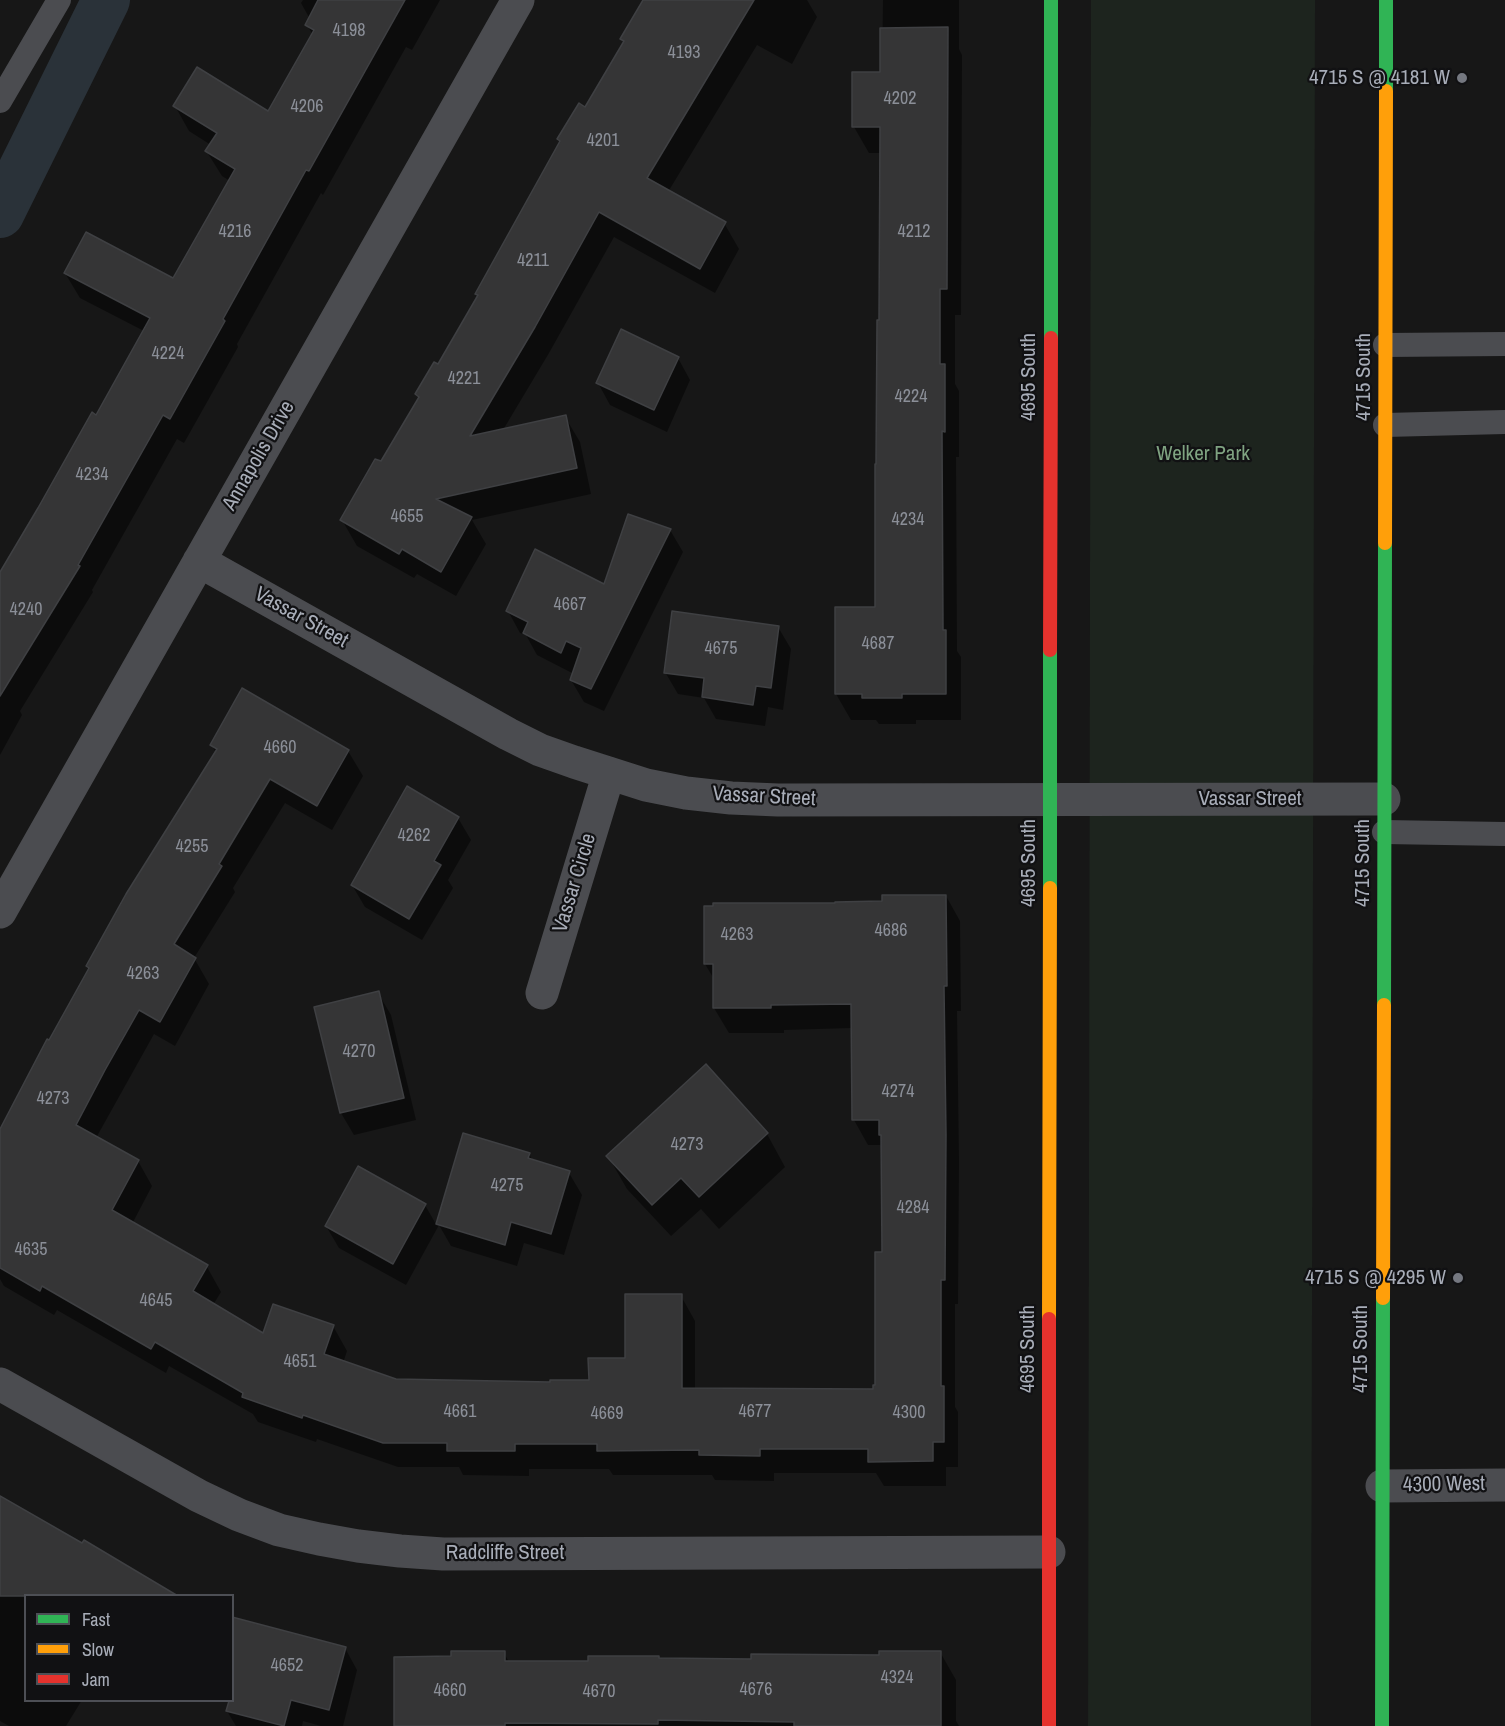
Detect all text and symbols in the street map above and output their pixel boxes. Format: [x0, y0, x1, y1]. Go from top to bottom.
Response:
house number: 4198 [333, 20, 365, 42]
house number: 4193 [668, 42, 700, 64]
place label: 4715 S @ 4181 W [1309, 65, 1450, 91]
marker: 4715 S @ 4181 W [1455, 71, 1469, 85]
house number: 4202 [884, 88, 916, 110]
house number: 4206 [291, 96, 323, 118]
house number: 4201 [587, 130, 619, 152]
house number: 4216 [219, 221, 251, 243]
house number: 4212 [898, 221, 930, 243]
house number: 4211 [517, 250, 549, 272]
street label: 4695 South [1016, 333, 1042, 421]
street label: 4715 South [1351, 333, 1377, 421]
house number: 4224 [152, 343, 184, 365]
house number: 4221 [448, 368, 480, 390]
house number: 4224 [895, 386, 927, 408]
street label: Annapolis Drive [217, 397, 301, 515]
park label: Welker Park [1156, 441, 1250, 467]
house number: 4234 [76, 464, 108, 486]
house number: 4655 [391, 506, 423, 528]
house number: 4234 [892, 509, 924, 531]
street label: Vassar Street [250, 582, 352, 654]
house number: 4667 [554, 594, 586, 616]
house number: 4240 [10, 599, 42, 621]
house number: 4687 [862, 633, 894, 655]
house number: 4675 [705, 638, 737, 660]
house number: 4660 [264, 737, 296, 759]
street label: Vassar Street [712, 782, 816, 812]
street label: Vassar Street [1198, 786, 1302, 812]
street label: 4695 South [1016, 819, 1042, 907]
street label: 4715 South [1350, 819, 1376, 907]
house number: 4262 [398, 825, 430, 847]
street label: Vassar Circle [548, 831, 602, 935]
house number: 4255 [176, 836, 208, 858]
house number: 4686 [875, 920, 907, 942]
house number: 4263 [721, 924, 753, 946]
house number: 4263 [127, 963, 159, 985]
house number: 4270 [343, 1041, 375, 1063]
house number: 4274 [882, 1081, 914, 1103]
house number: 4273 [37, 1088, 69, 1110]
house number: 4273 [671, 1134, 703, 1156]
house number: 4275 [491, 1175, 523, 1197]
house number: 4284 [897, 1197, 929, 1219]
house number: 4635 [15, 1239, 47, 1261]
place label: 4715 S @ 4295 W [1305, 1265, 1446, 1291]
marker: 4715 S @ 4295 W [1451, 1271, 1465, 1285]
house number: 4645 [140, 1290, 172, 1312]
street label: 4695 South [1015, 1305, 1041, 1393]
street label: 4715 South [1348, 1305, 1374, 1393]
house number: 4651 [284, 1351, 316, 1373]
house number: 4661 [444, 1401, 476, 1423]
house number: 4677 [739, 1401, 771, 1423]
house number: 4300 [893, 1402, 925, 1424]
house number: 4669 [591, 1403, 623, 1425]
street label: 4300 West [1403, 1472, 1485, 1498]
street label: Radcliffe Street [446, 1540, 564, 1566]
legend [24, 1594, 234, 1702]
text: Fast [82, 1607, 110, 1632]
text: Slow [82, 1637, 114, 1662]
house number: 4652 [271, 1655, 303, 1677]
text: Jam [82, 1667, 110, 1692]
house number: 4324 [881, 1667, 913, 1689]
house number: 4676 [740, 1679, 772, 1701]
house number: 4660 [434, 1680, 466, 1702]
house number: 4670 [583, 1681, 615, 1703]

